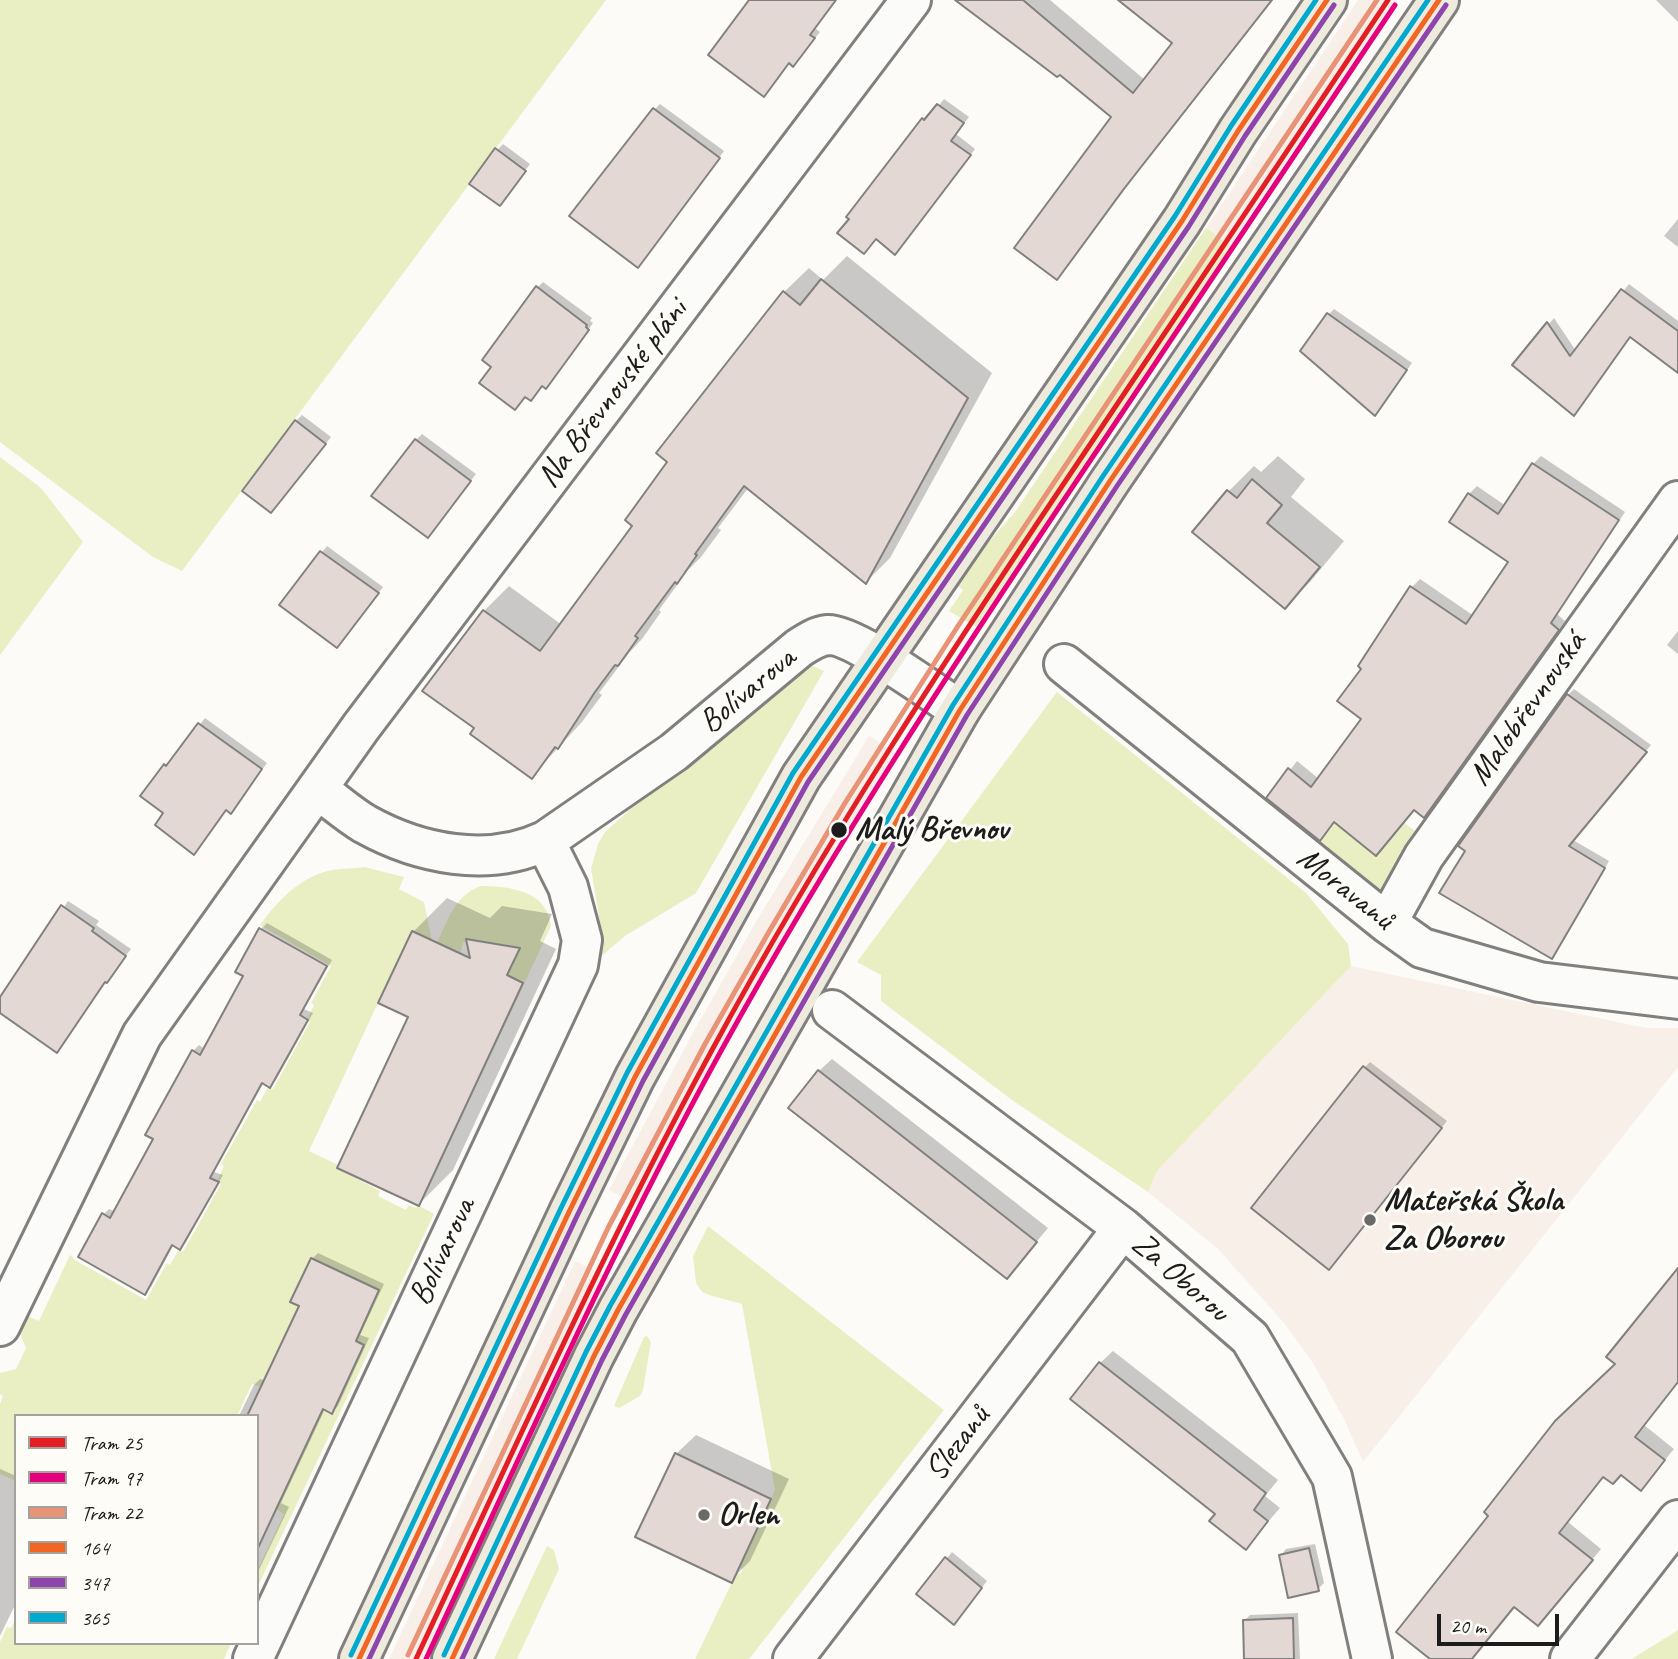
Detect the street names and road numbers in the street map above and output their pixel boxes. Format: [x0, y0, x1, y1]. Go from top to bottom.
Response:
street label: Na Břevnovské pláni [529, 292, 697, 496]
street label: Malobřevnovská [1461, 625, 1595, 793]
street label: Bolívarova [692, 639, 804, 743]
street label: Moravanů [1289, 839, 1401, 939]
street label: Bolívarova [401, 1192, 485, 1312]
street label: Za Oborou [1123, 1225, 1237, 1331]
street label: Slezanů [917, 1399, 999, 1489]

